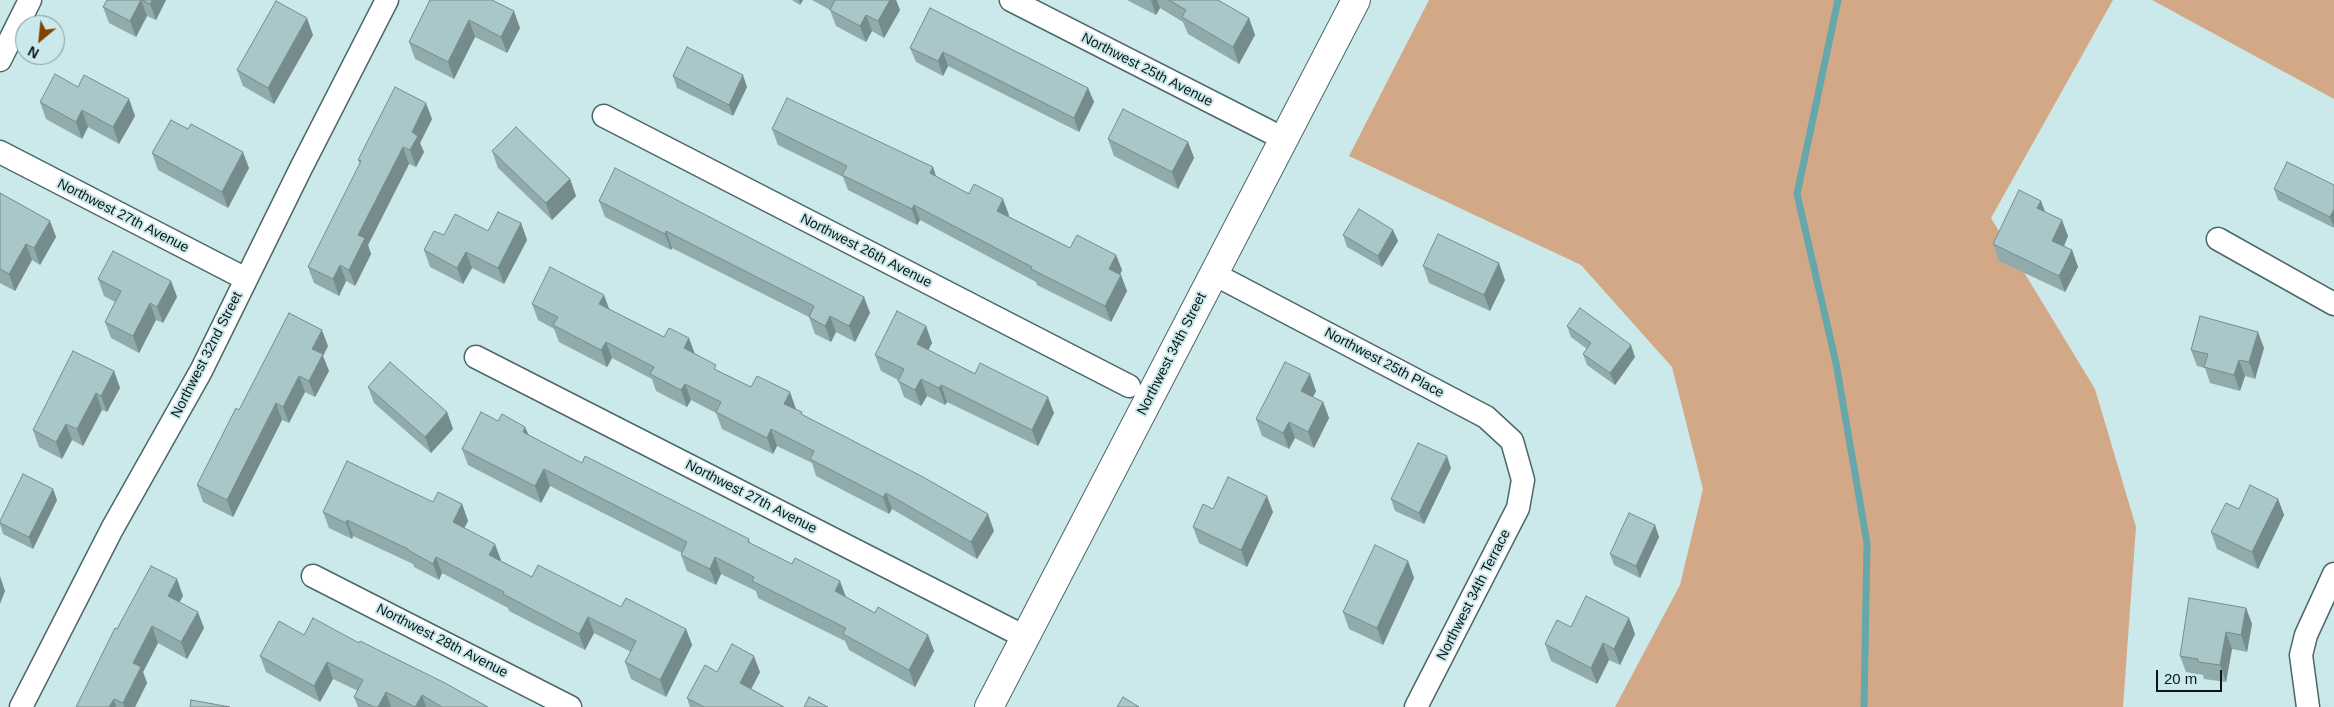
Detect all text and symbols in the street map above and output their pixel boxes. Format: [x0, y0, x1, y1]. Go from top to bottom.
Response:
north arrow [15, 15, 65, 65]
street label: Northwest 25th Avenue [1078, 30, 1216, 110]
text: N [25, 43, 42, 62]
street label: Northwest 27th Avenue [54, 176, 192, 256]
street label: Northwest 26th Avenue [797, 211, 935, 291]
street label: Northwest 32nd Street [168, 289, 246, 421]
street label: Northwest 34th Street [1134, 290, 1210, 418]
street label: Northwest 25th Place [1321, 324, 1447, 402]
street label: Northwest 27th Avenue [682, 457, 820, 537]
street label: Northwest 34th Terrace [1434, 527, 1514, 663]
street label: Northwest 28th Avenue [373, 601, 511, 681]
scale bar [2159, 660, 2225, 692]
text: 20 m [2164, 670, 2197, 687]

